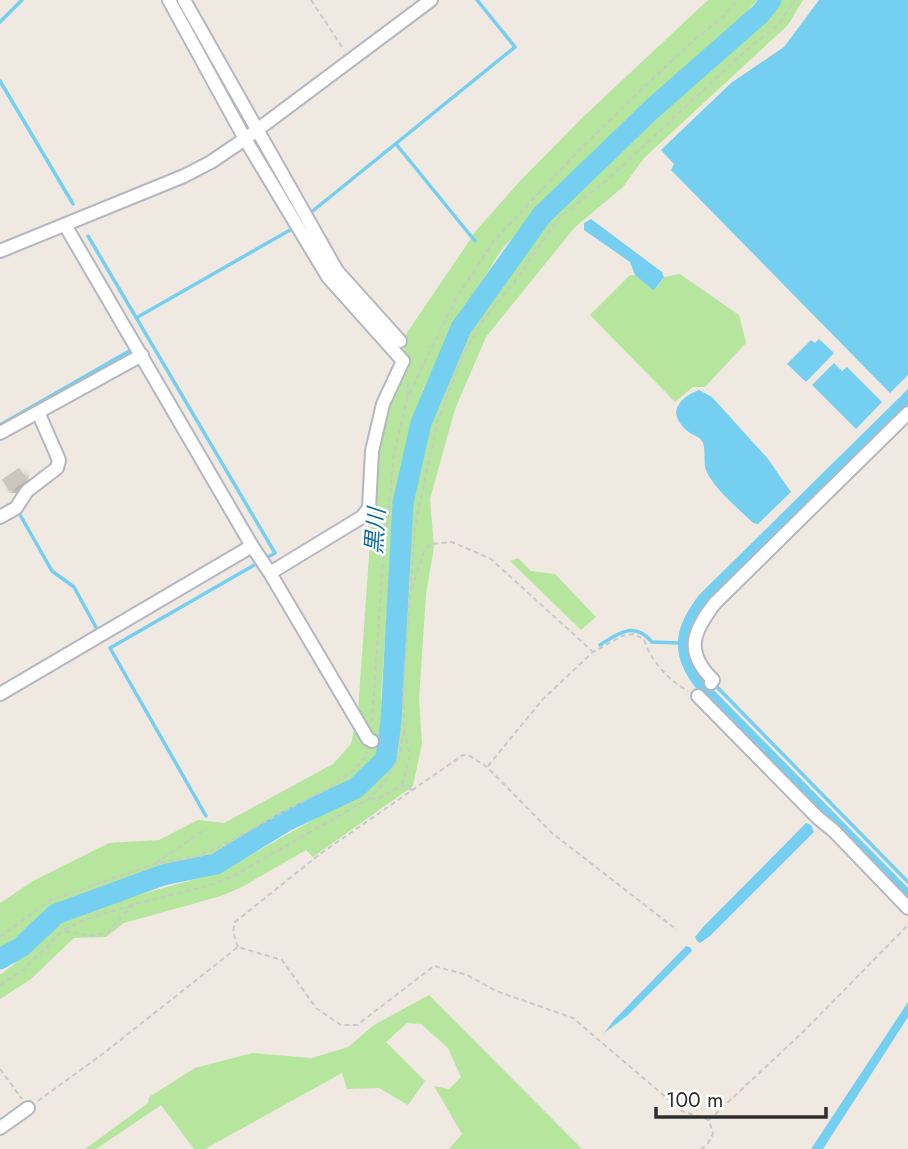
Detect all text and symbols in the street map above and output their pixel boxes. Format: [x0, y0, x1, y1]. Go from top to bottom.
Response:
water label: 黒川 [356, 504, 394, 555]
scale bar [656, 1076, 826, 1120]
text: 100 m [666, 1085, 723, 1115]

